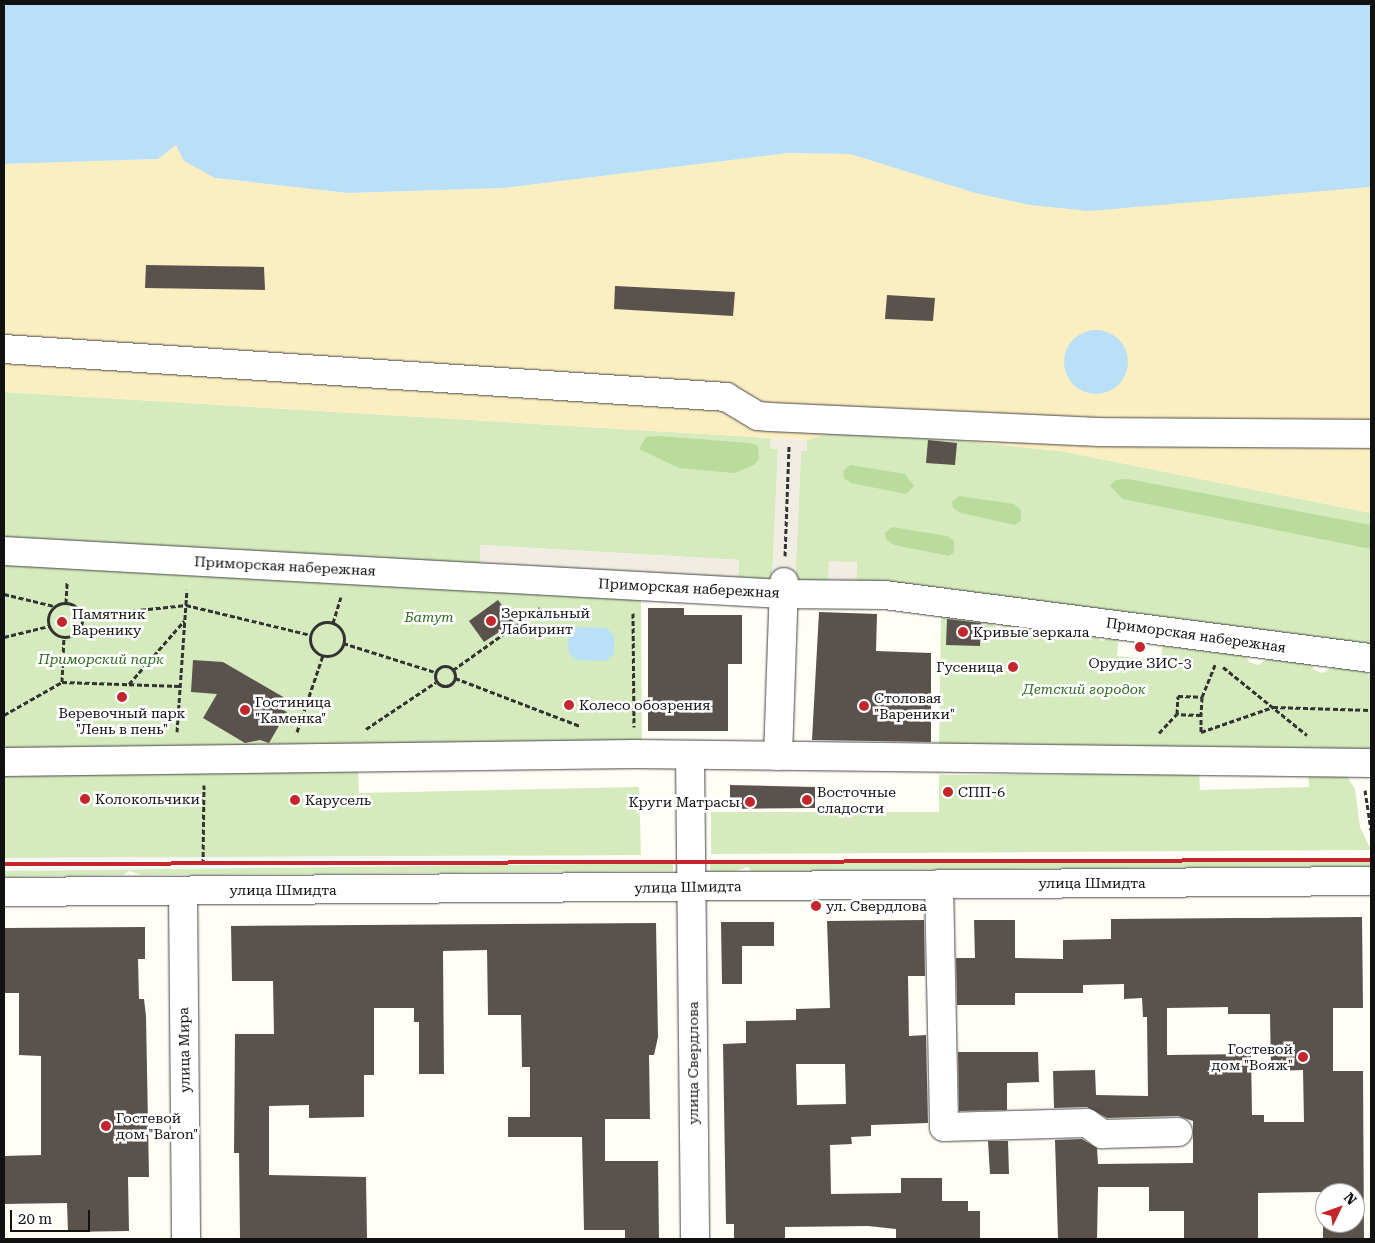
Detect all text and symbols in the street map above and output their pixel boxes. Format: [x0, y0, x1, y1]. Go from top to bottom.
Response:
street label: Приморская набережная [194, 553, 376, 579]
street label: Приморская набережная [598, 575, 780, 601]
place label: Зеркальный Лабиринт [501, 605, 590, 638]
place label: Памятник Варенику [72, 606, 146, 638]
park label: Батут [404, 609, 454, 625]
street label: Приморская набережная [1105, 614, 1287, 656]
marker: Зеркальный Лабиринт [485, 615, 497, 627]
marker: Памятник Варенику [56, 616, 68, 628]
place label: Кривые зеркала [973, 624, 1089, 640]
marker: Кривые зеркала [957, 626, 969, 638]
marker: Орудие ЗИС-3 [1134, 641, 1146, 653]
park label: Приморский парк [38, 651, 164, 667]
place label: Орудие ЗИС-3 [1088, 655, 1192, 671]
place label: Гусеница [936, 659, 1003, 675]
marker: Гусеница [1007, 661, 1019, 673]
park label: Детский городок [1022, 681, 1146, 697]
place label: Столовая "Вареники" [874, 690, 955, 722]
marker: Веревочный парк "Лень в пень" [116, 691, 128, 703]
place label: Гостиница "Каменка" [255, 694, 331, 726]
place label: Колесо обозрения [579, 697, 710, 713]
marker: Колесо обозрения [563, 699, 575, 711]
marker: Столовая "Вареники" [858, 700, 870, 712]
marker: Гостиница "Каменка" [239, 704, 251, 716]
place label: Веревочный парк "Лень в пень" [59, 705, 185, 738]
place label: Восточные сладости [817, 784, 896, 816]
place label: СПП-6 [958, 784, 1005, 800]
marker: СПП-6 [942, 786, 954, 798]
place label: Колокольчики [95, 791, 200, 807]
place label: Карусель [305, 792, 371, 808]
marker: Колокольчики [79, 793, 91, 805]
marker: Карусель [289, 794, 301, 806]
place label: Круги Матрасы [628, 794, 740, 810]
marker: Восточные сладости [801, 794, 813, 806]
marker: Круги Матрасы [744, 796, 756, 808]
street label: улица Шмидта [1038, 875, 1146, 891]
street label: улица Шмидта [634, 878, 742, 896]
street label: улица Шмидта [229, 882, 337, 898]
place label: ул. Свердлова [826, 898, 927, 914]
marker: ул. Свердлова [810, 900, 822, 912]
street label: улица Свердлова [685, 1001, 701, 1125]
street label: улица Мира [175, 1007, 193, 1093]
place label: Гостевой дом "Вояж" [1211, 1041, 1293, 1074]
marker: Гостевой дом "Вояж" [1297, 1051, 1309, 1063]
place label: Гостевой дом "Baron" [116, 1110, 198, 1142]
marker: Гостевой дом "Baron" [100, 1120, 112, 1132]
north arrow [1315, 1183, 1365, 1233]
text: N [1341, 1189, 1360, 1208]
scale bar [12, 1200, 92, 1232]
text: 20 m [18, 1210, 52, 1228]

